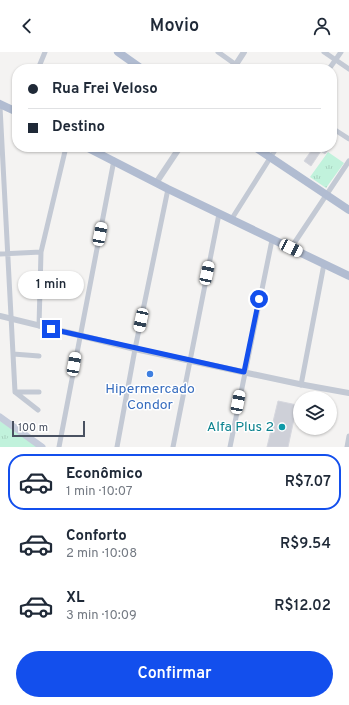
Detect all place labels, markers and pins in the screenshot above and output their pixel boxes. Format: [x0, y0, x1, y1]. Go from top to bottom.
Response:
marker: Hipermercado Condor [145, 369, 155, 379]
place label: Hipermercado Condor [105, 381, 195, 414]
place label: Alfa Plus 2 [207, 419, 274, 436]
marker: Alfa Plus 2 [277, 422, 287, 432]

